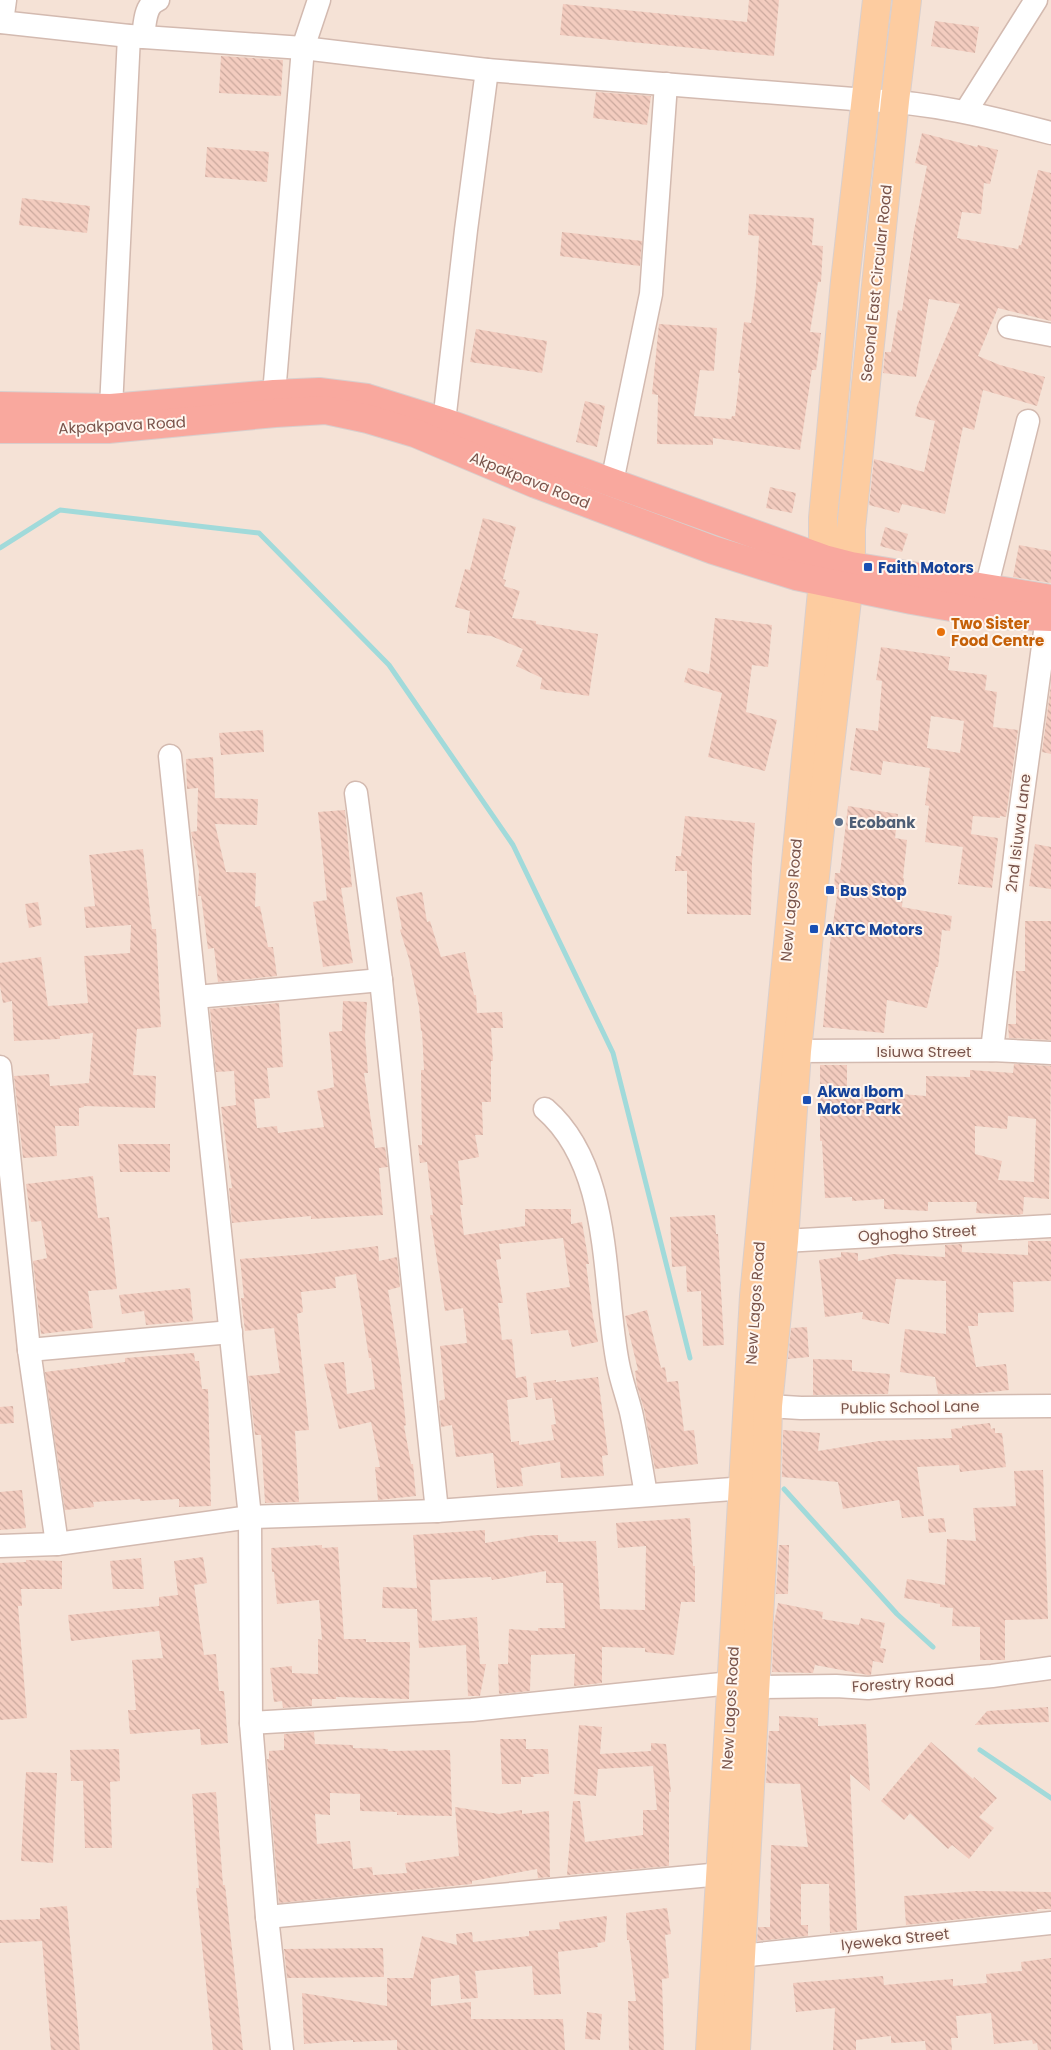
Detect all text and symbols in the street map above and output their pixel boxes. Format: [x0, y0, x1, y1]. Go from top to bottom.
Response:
street label: Second East Circular Road [855, 184, 897, 382]
street label: Akpakpava Road [58, 411, 186, 439]
street label: Akpakpava Road [467, 446, 593, 514]
place label: Faith Motors [878, 557, 974, 578]
marker: Faith Motors [862, 561, 874, 573]
place label: Two Sister Food Centre [951, 613, 1044, 651]
marker: Two Sister Food Centre [935, 626, 947, 638]
street label: 2nd Isiuwa Lane [1000, 773, 1036, 893]
place label: Ecobank [849, 812, 916, 833]
marker: Ecobank [833, 816, 845, 828]
street label: New Lagos Road [775, 838, 807, 962]
place label: Bus Stop [840, 880, 907, 901]
marker: Bus Stop [824, 884, 836, 896]
place label: AKTC Motors [824, 919, 923, 940]
marker: AKTC Motors [808, 923, 820, 935]
street label: Isiuwa Street [876, 1041, 972, 1062]
place label: Akwa Ibom Motor Park [817, 1081, 904, 1119]
marker: Akwa Ibom Motor Park [801, 1094, 813, 1106]
street label: Oghogho Street [857, 1219, 977, 1247]
street label: New Lagos Road [740, 1241, 770, 1365]
street label: Public School Lane [840, 1395, 980, 1419]
street label: New Lagos Road [716, 1646, 744, 1770]
street label: Forestry Road [851, 1669, 955, 1697]
street label: Iyeweka Street [840, 1923, 950, 1955]

